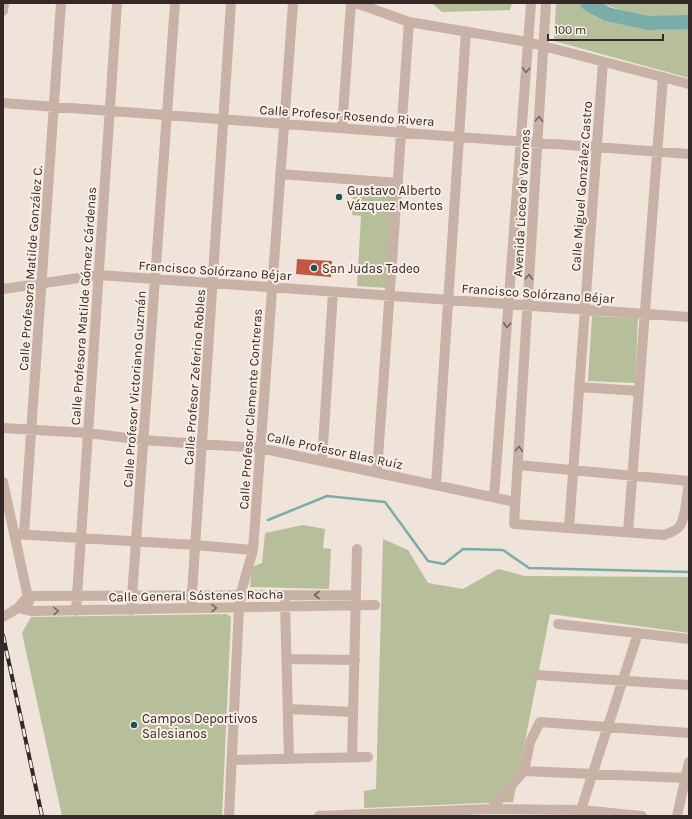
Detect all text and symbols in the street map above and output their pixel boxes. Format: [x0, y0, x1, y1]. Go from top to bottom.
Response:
scale bar [548, 16, 663, 42]
text: 100 m [554, 23, 586, 37]
one-way arrow [521, 67, 530, 73]
street label: Calle Miguel González Castro [568, 100, 595, 272]
street label: Calle Profesor Rosendo Rivera [259, 102, 435, 129]
one-way arrow [534, 116, 543, 122]
street label: Avenida Liceo de Varones [510, 128, 533, 277]
street label: Calle Profesora Matilde González C. [16, 165, 45, 371]
place label: Gustavo Alberto Vázquez Montes [347, 183, 443, 214]
street label: Calle Profesora Matilde Gómez Cárdenas [68, 186, 99, 426]
marker: Gustavo Alberto Vázquez Montes [334, 192, 344, 202]
street label: Francisco Solórzano Béjar [138, 258, 292, 283]
place label: San Judas Tadeo [322, 261, 420, 276]
marker: San Judas Tadeo [309, 263, 319, 273]
one-way arrow [525, 274, 534, 280]
street label: Francisco Solórzano Béjar [461, 281, 615, 306]
street label: Calle Profesor Zeferino Robles [181, 289, 208, 465]
street label: Calle Profesor Victoriano Guzmán [120, 290, 149, 488]
street label: Calle Profesor Clemente Contreras [236, 308, 265, 510]
one-way arrow [502, 322, 511, 328]
street label: Calle Profesor Blas Ruíz [266, 429, 404, 472]
one-way arrow [514, 446, 523, 452]
street label: Calle General Sóstenes Rocha [108, 586, 284, 605]
one-way arrow [314, 591, 320, 599]
one-way arrow [211, 604, 217, 612]
one-way arrow [53, 607, 59, 615]
place label: Campos Deportivos Salesianos [142, 711, 258, 741]
marker: Campos Deportivos Salesianos [129, 720, 139, 730]

